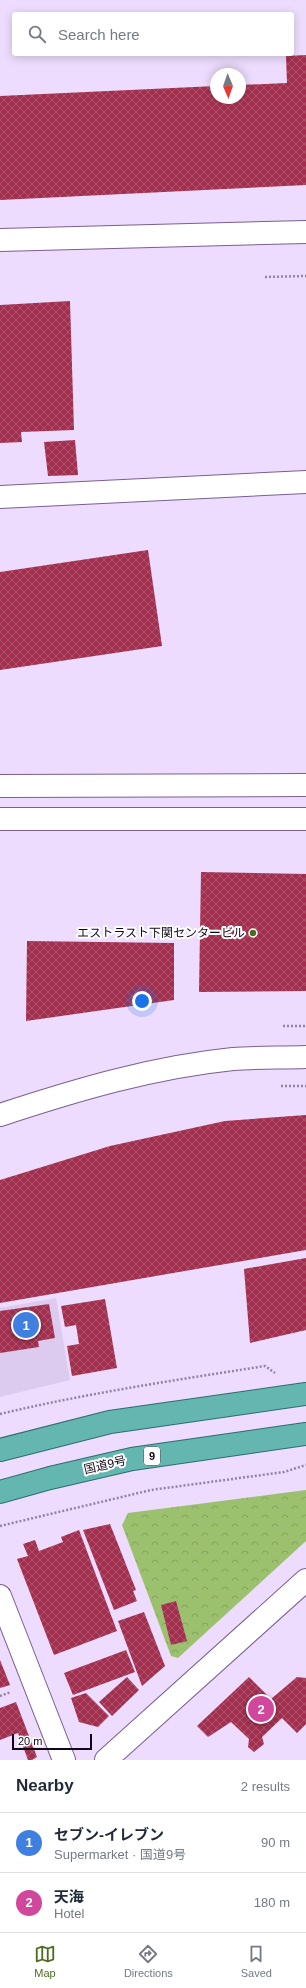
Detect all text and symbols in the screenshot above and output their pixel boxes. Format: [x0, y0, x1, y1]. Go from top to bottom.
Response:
search box [12, 12, 294, 56]
icon: search [26, 23, 48, 45]
text: Search here [58, 26, 140, 43]
north arrow [210, 68, 246, 104]
place label: エストラスト下関センタービル [77, 926, 245, 940]
marker: エストラスト下関センタービル [248, 928, 258, 938]
your location [132, 991, 152, 1011]
pin: 1 [13, 1310, 39, 1340]
road number: 9 [144, 1447, 160, 1465]
street label: 国道9号 [83, 1453, 127, 1477]
pin: 2 [248, 1694, 274, 1724]
scale bar [12, 1732, 92, 1751]
text: 20 m [18, 1735, 42, 1747]
text: Nearby [16, 1776, 74, 1795]
text: 2 results [241, 1779, 290, 1794]
text: セブン-イレブン [54, 1826, 164, 1843]
text: 1 [25, 1835, 33, 1850]
text: 90 m [261, 1835, 290, 1850]
text: Supermarket · 国道9号 [54, 1847, 186, 1862]
text: 天海 [54, 1888, 84, 1905]
text: 2 [25, 1895, 33, 1910]
text: 180 m [254, 1895, 290, 1910]
text: Hotel [54, 1906, 84, 1921]
tab: Map [34, 1943, 56, 1979]
tab: Directions [124, 1943, 173, 1979]
tab: Saved [241, 1943, 272, 1979]

